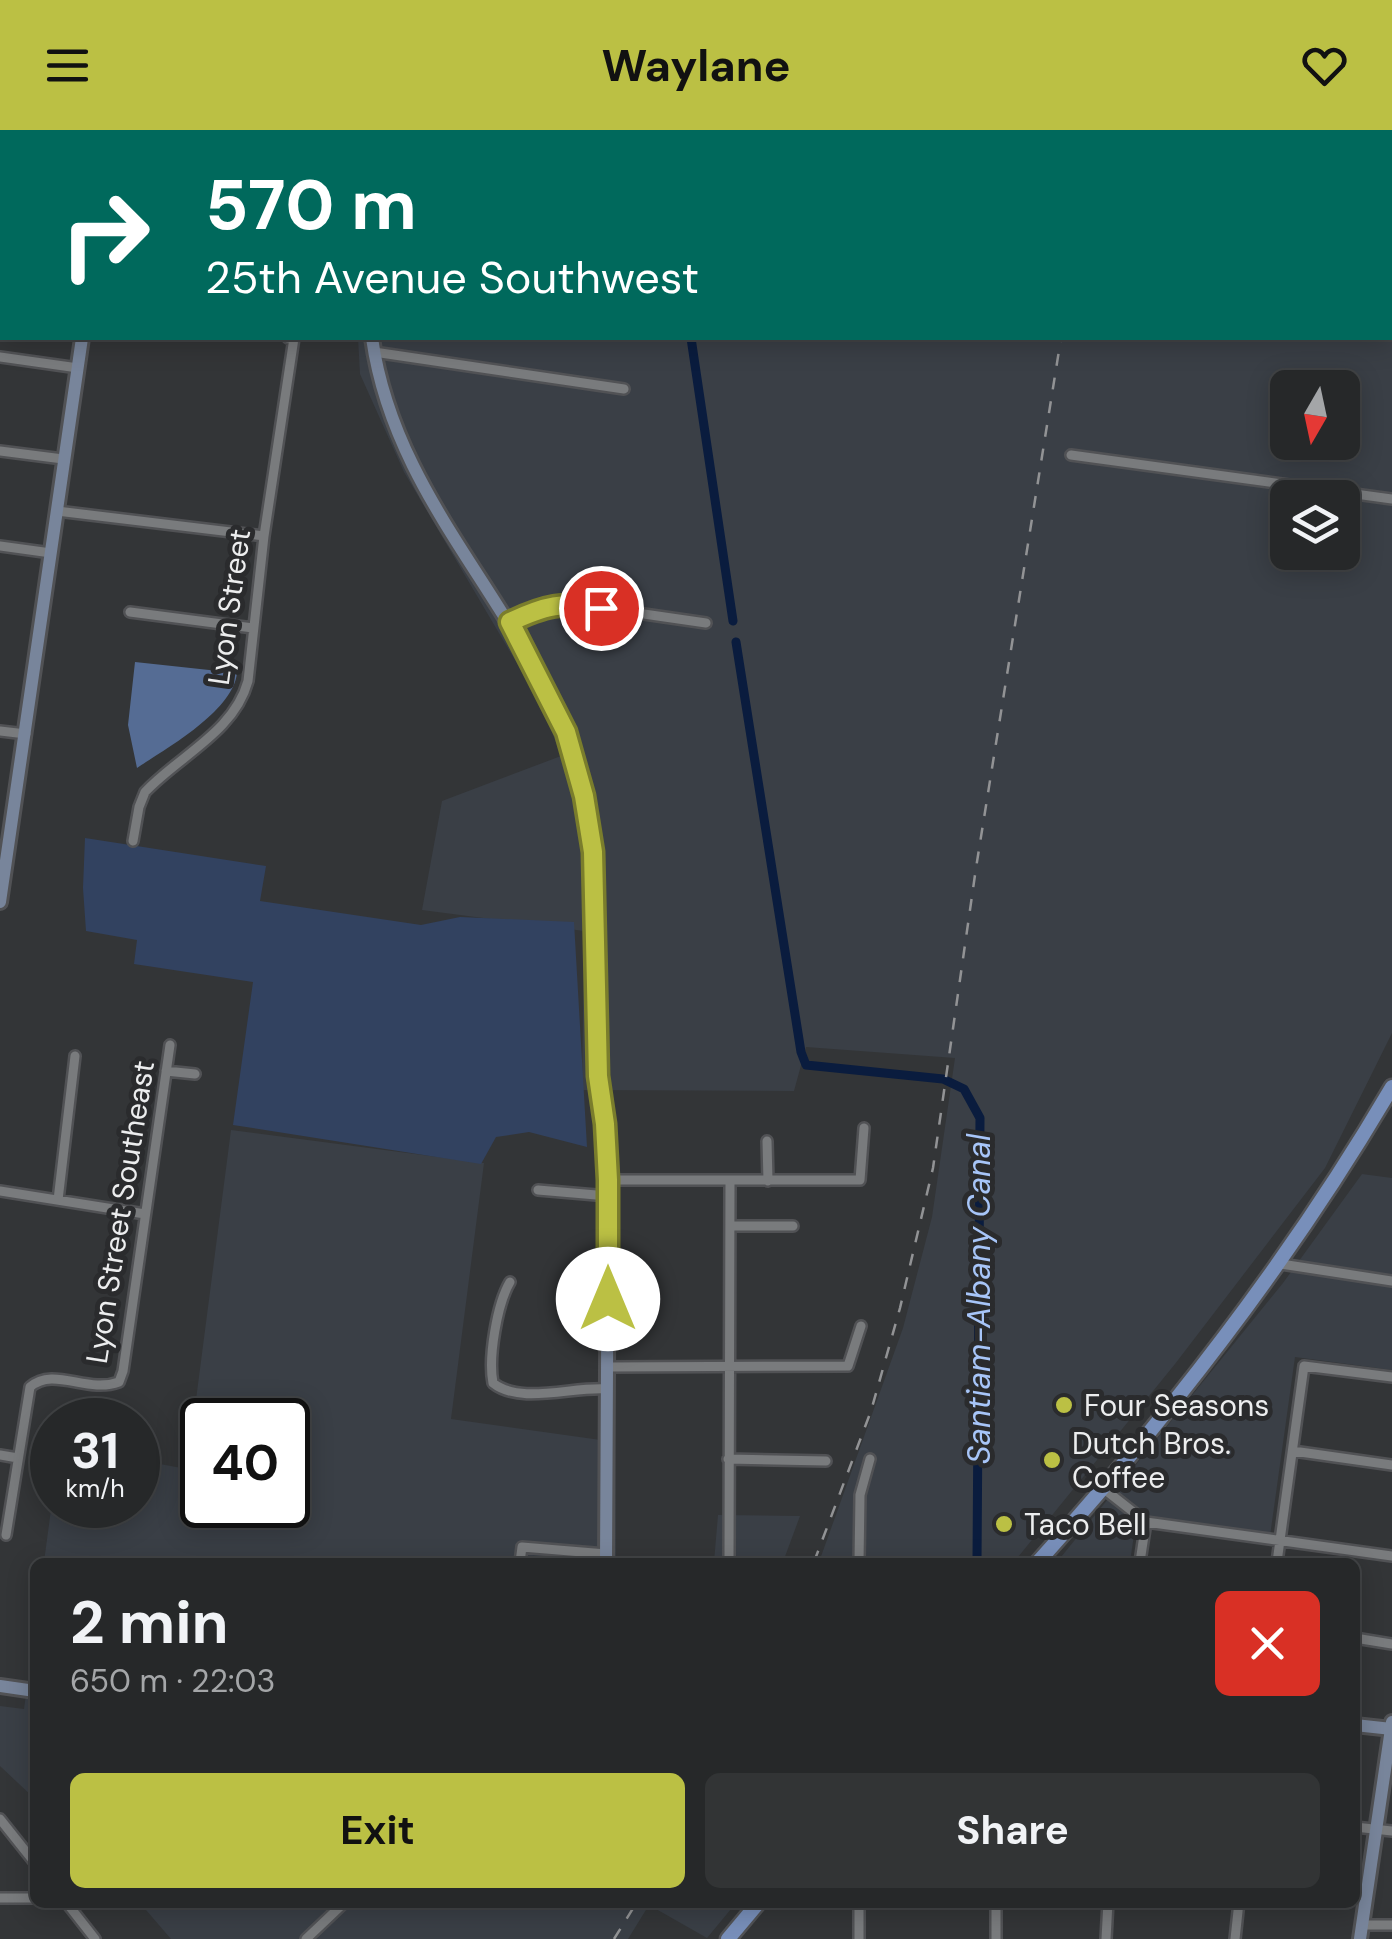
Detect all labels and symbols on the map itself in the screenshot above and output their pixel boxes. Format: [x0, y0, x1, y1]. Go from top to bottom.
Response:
north arrow [1270, 370, 1360, 460]
street label: Lyon Street [199, 526, 259, 688]
pin [559, 566, 644, 651]
street label: Lyon Street Southeast [77, 1058, 163, 1366]
water label: Santiam-Albany Canal [958, 1133, 1000, 1464]
position arrow [556, 1247, 660, 1351]
place label: Four Seasons [1084, 1386, 1269, 1425]
marker: Four Seasons [1053, 1394, 1075, 1416]
speed limit sign: 40 [180, 1398, 310, 1528]
place label: Dutch Bros. Coffee [1072, 1424, 1231, 1497]
marker: Dutch Bros. Coffee [1041, 1449, 1063, 1471]
place label: Taco Bell [1024, 1505, 1146, 1544]
marker: Taco Bell [993, 1513, 1015, 1535]

